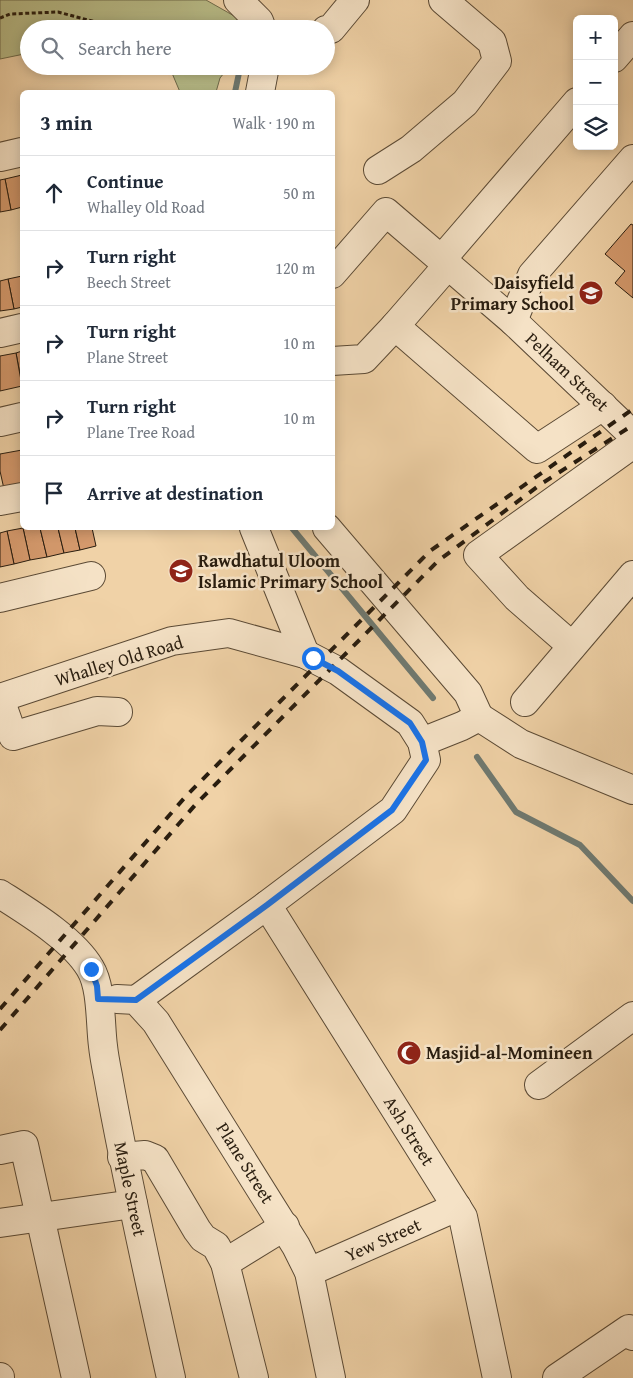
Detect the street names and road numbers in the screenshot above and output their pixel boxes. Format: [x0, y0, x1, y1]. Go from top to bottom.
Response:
street label: Pelham Street [519, 326, 616, 418]
street label: Whalley Old Road [51, 628, 187, 693]
street label: Ash Street [377, 1091, 442, 1171]
street label: Plane Street [210, 1117, 281, 1209]
street label: Maple Street [107, 1139, 154, 1239]
street label: Yew Street [341, 1211, 426, 1268]

